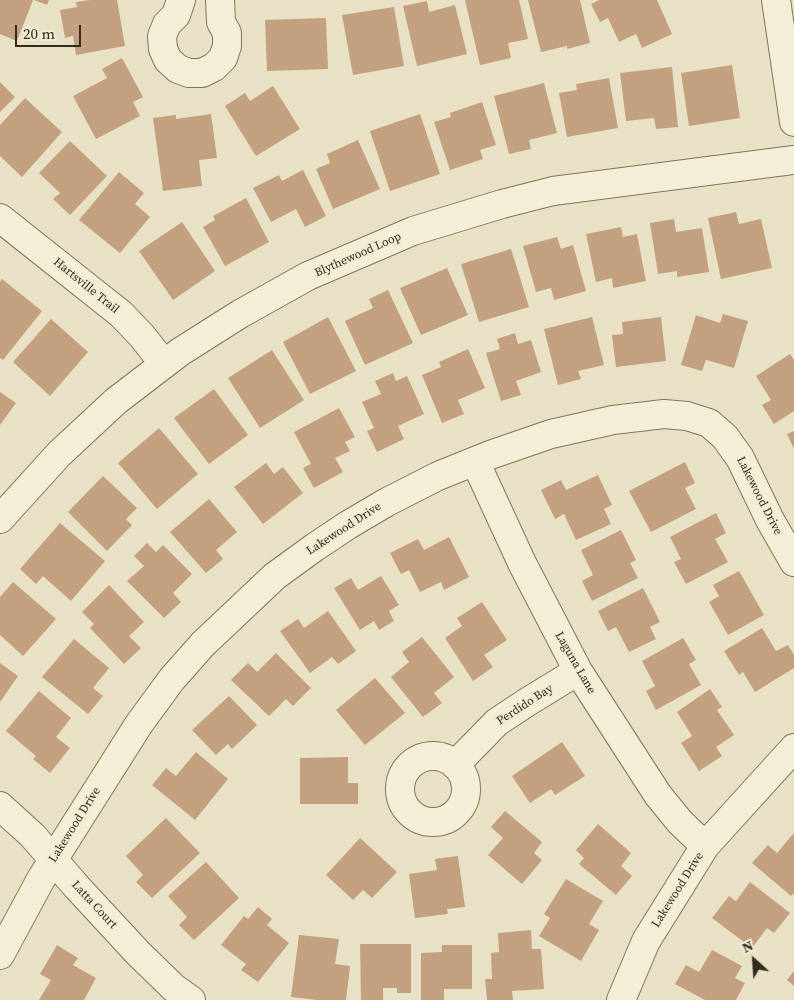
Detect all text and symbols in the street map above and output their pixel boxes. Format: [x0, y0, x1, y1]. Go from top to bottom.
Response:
scale bar [18, 15, 84, 47]
text: 20 m [23, 23, 55, 44]
street label: Blythewood Loop [313, 229, 403, 281]
street label: Hartsville Trail [50, 255, 122, 317]
street label: Lakewood Drive [733, 454, 785, 538]
street label: Lakewood Drive [304, 499, 384, 559]
street label: Laguna Lane [551, 629, 599, 697]
street label: Perdido Bay [494, 681, 556, 729]
street label: Lakewood Drive [46, 785, 104, 865]
street label: Lakewood Drive [649, 850, 707, 930]
street label: Latta Court [68, 878, 120, 932]
north arrow [729, 935, 779, 985]
text: N [738, 935, 756, 958]

